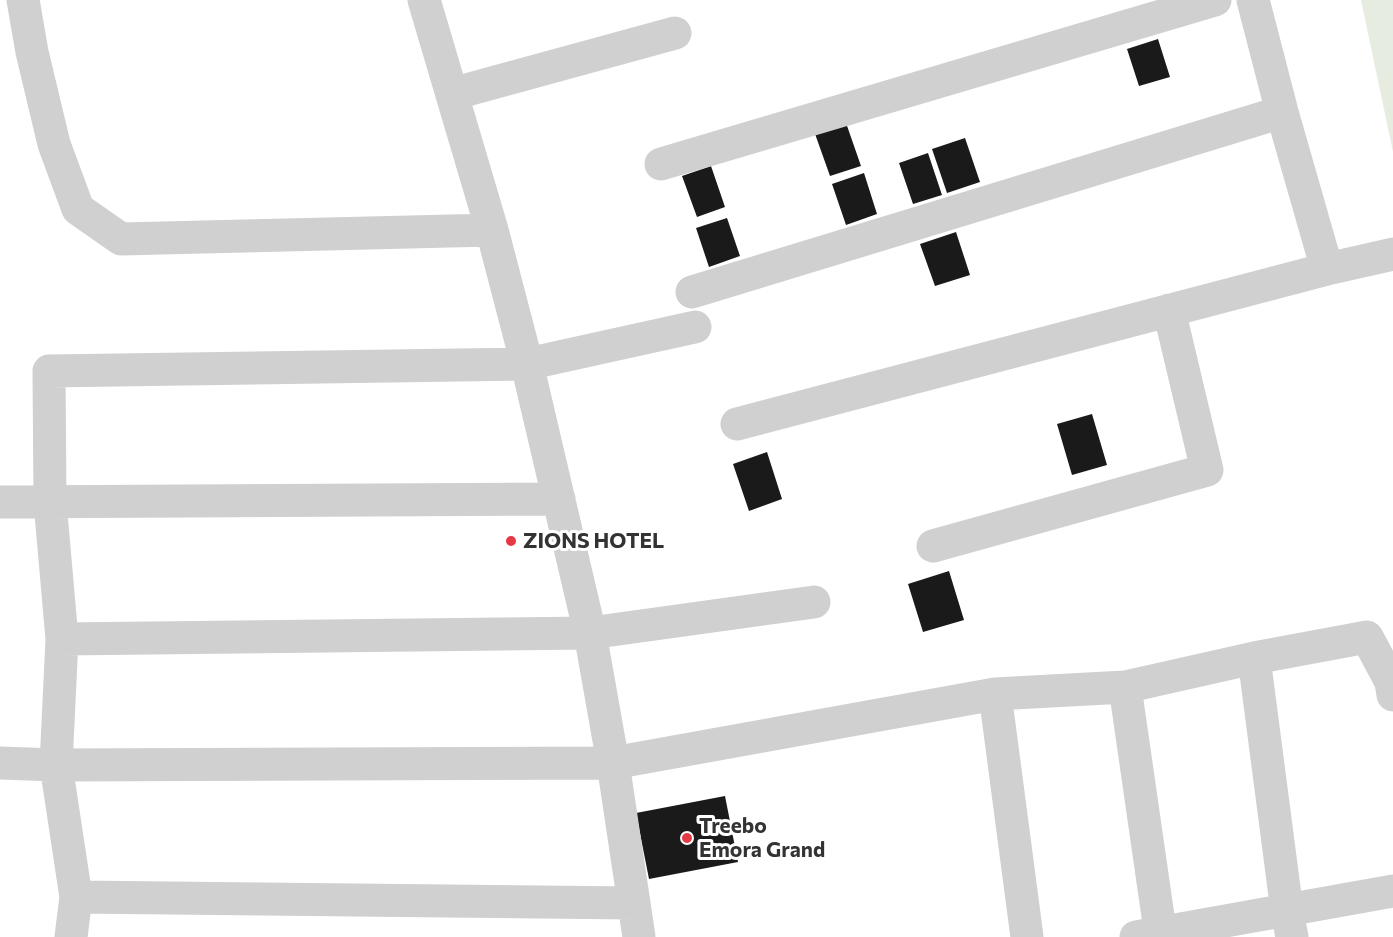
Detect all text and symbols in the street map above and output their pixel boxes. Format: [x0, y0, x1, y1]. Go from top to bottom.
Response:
place label: ZIONS HOTEL [523, 528, 664, 554]
marker: ZIONS HOTEL [504, 534, 518, 548]
place label: Treebo Emora Grand [699, 813, 825, 863]
marker: Treebo Emora Grand [680, 831, 694, 845]

